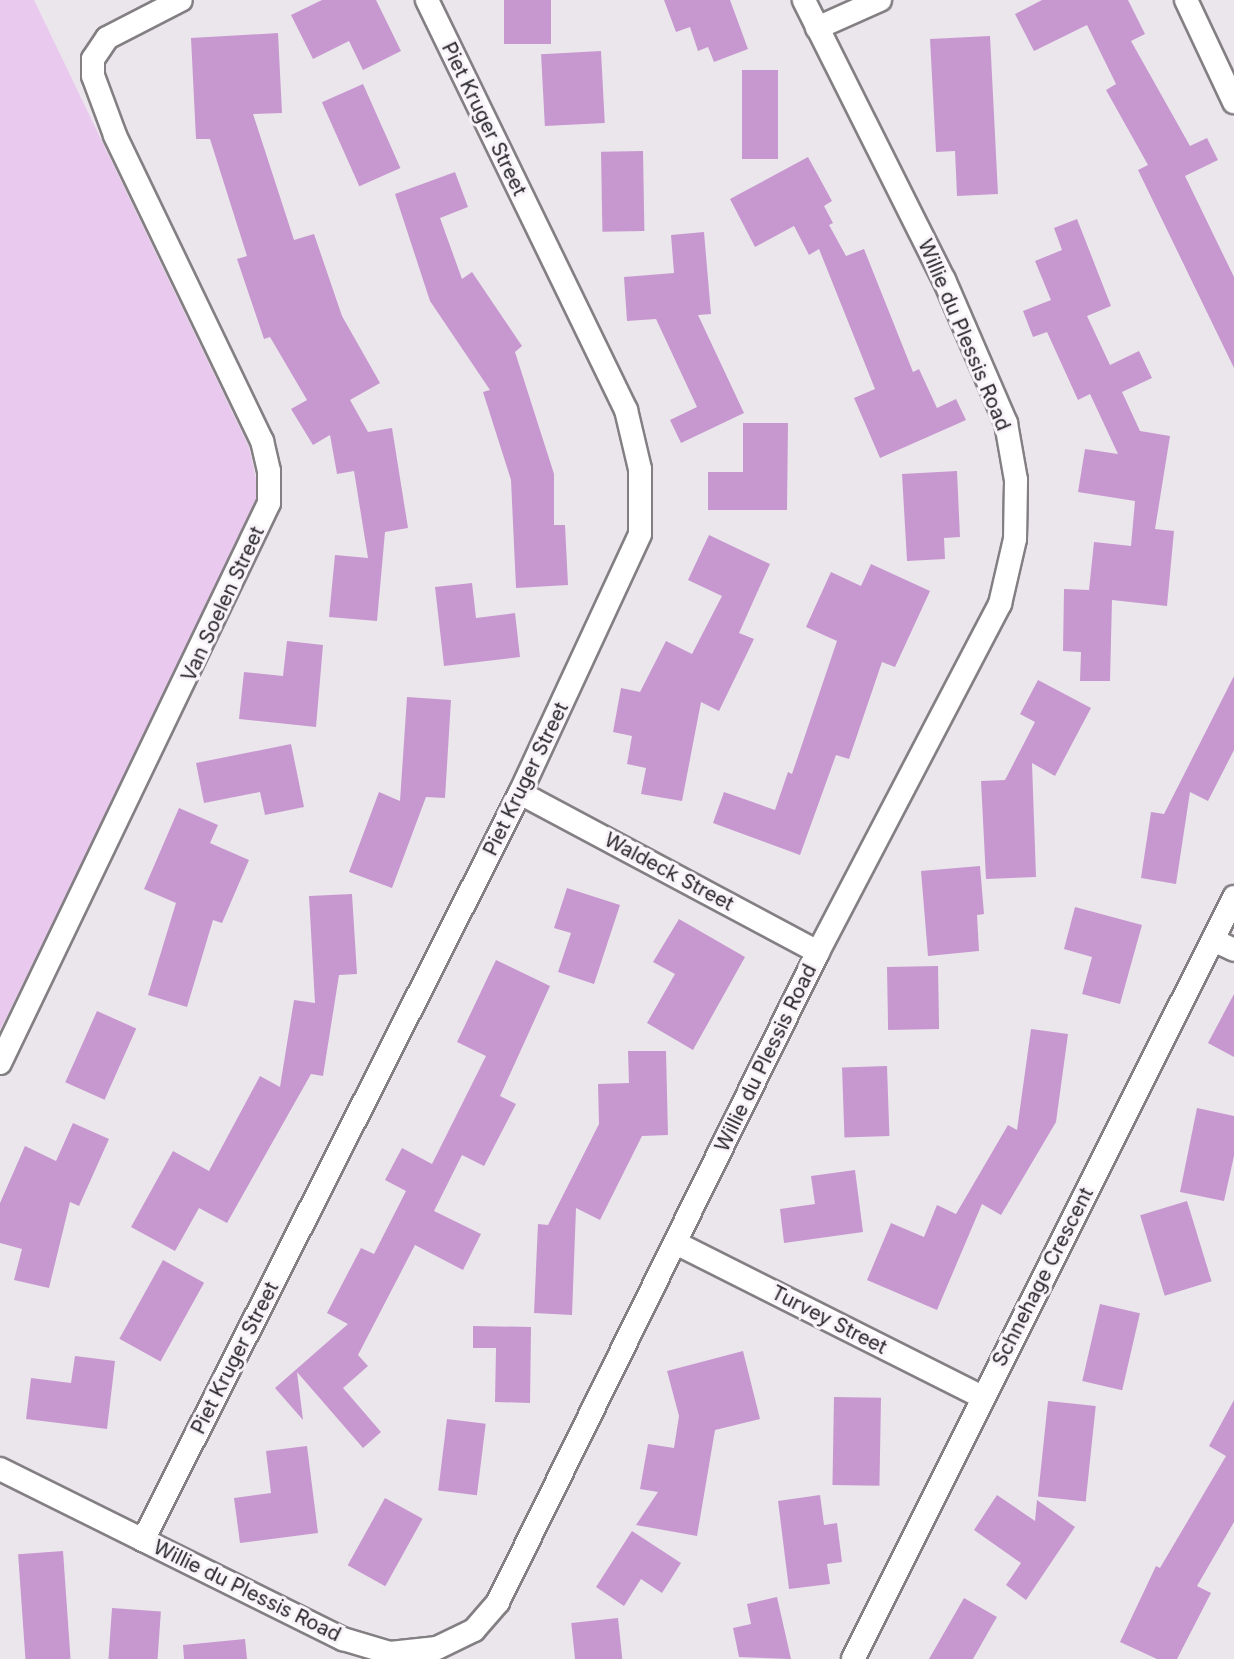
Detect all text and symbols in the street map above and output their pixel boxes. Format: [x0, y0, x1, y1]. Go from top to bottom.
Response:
street label: Piet Kruger Street [436, 38, 532, 200]
street label: Willie du Plessis Road [913, 236, 1015, 434]
street label: Van Soelen Street [177, 523, 269, 685]
street label: Piet Kruger Street [478, 698, 574, 860]
street label: Waldeck Street [600, 828, 738, 916]
street label: Willie du Plessis Road [710, 960, 822, 1156]
street label: Schnehage Crescent [987, 1184, 1099, 1370]
street label: Piet Kruger Street [186, 1278, 284, 1438]
street label: Turvey Street [767, 1281, 891, 1359]
street label: Willie du Plessis Road [149, 1535, 345, 1647]

